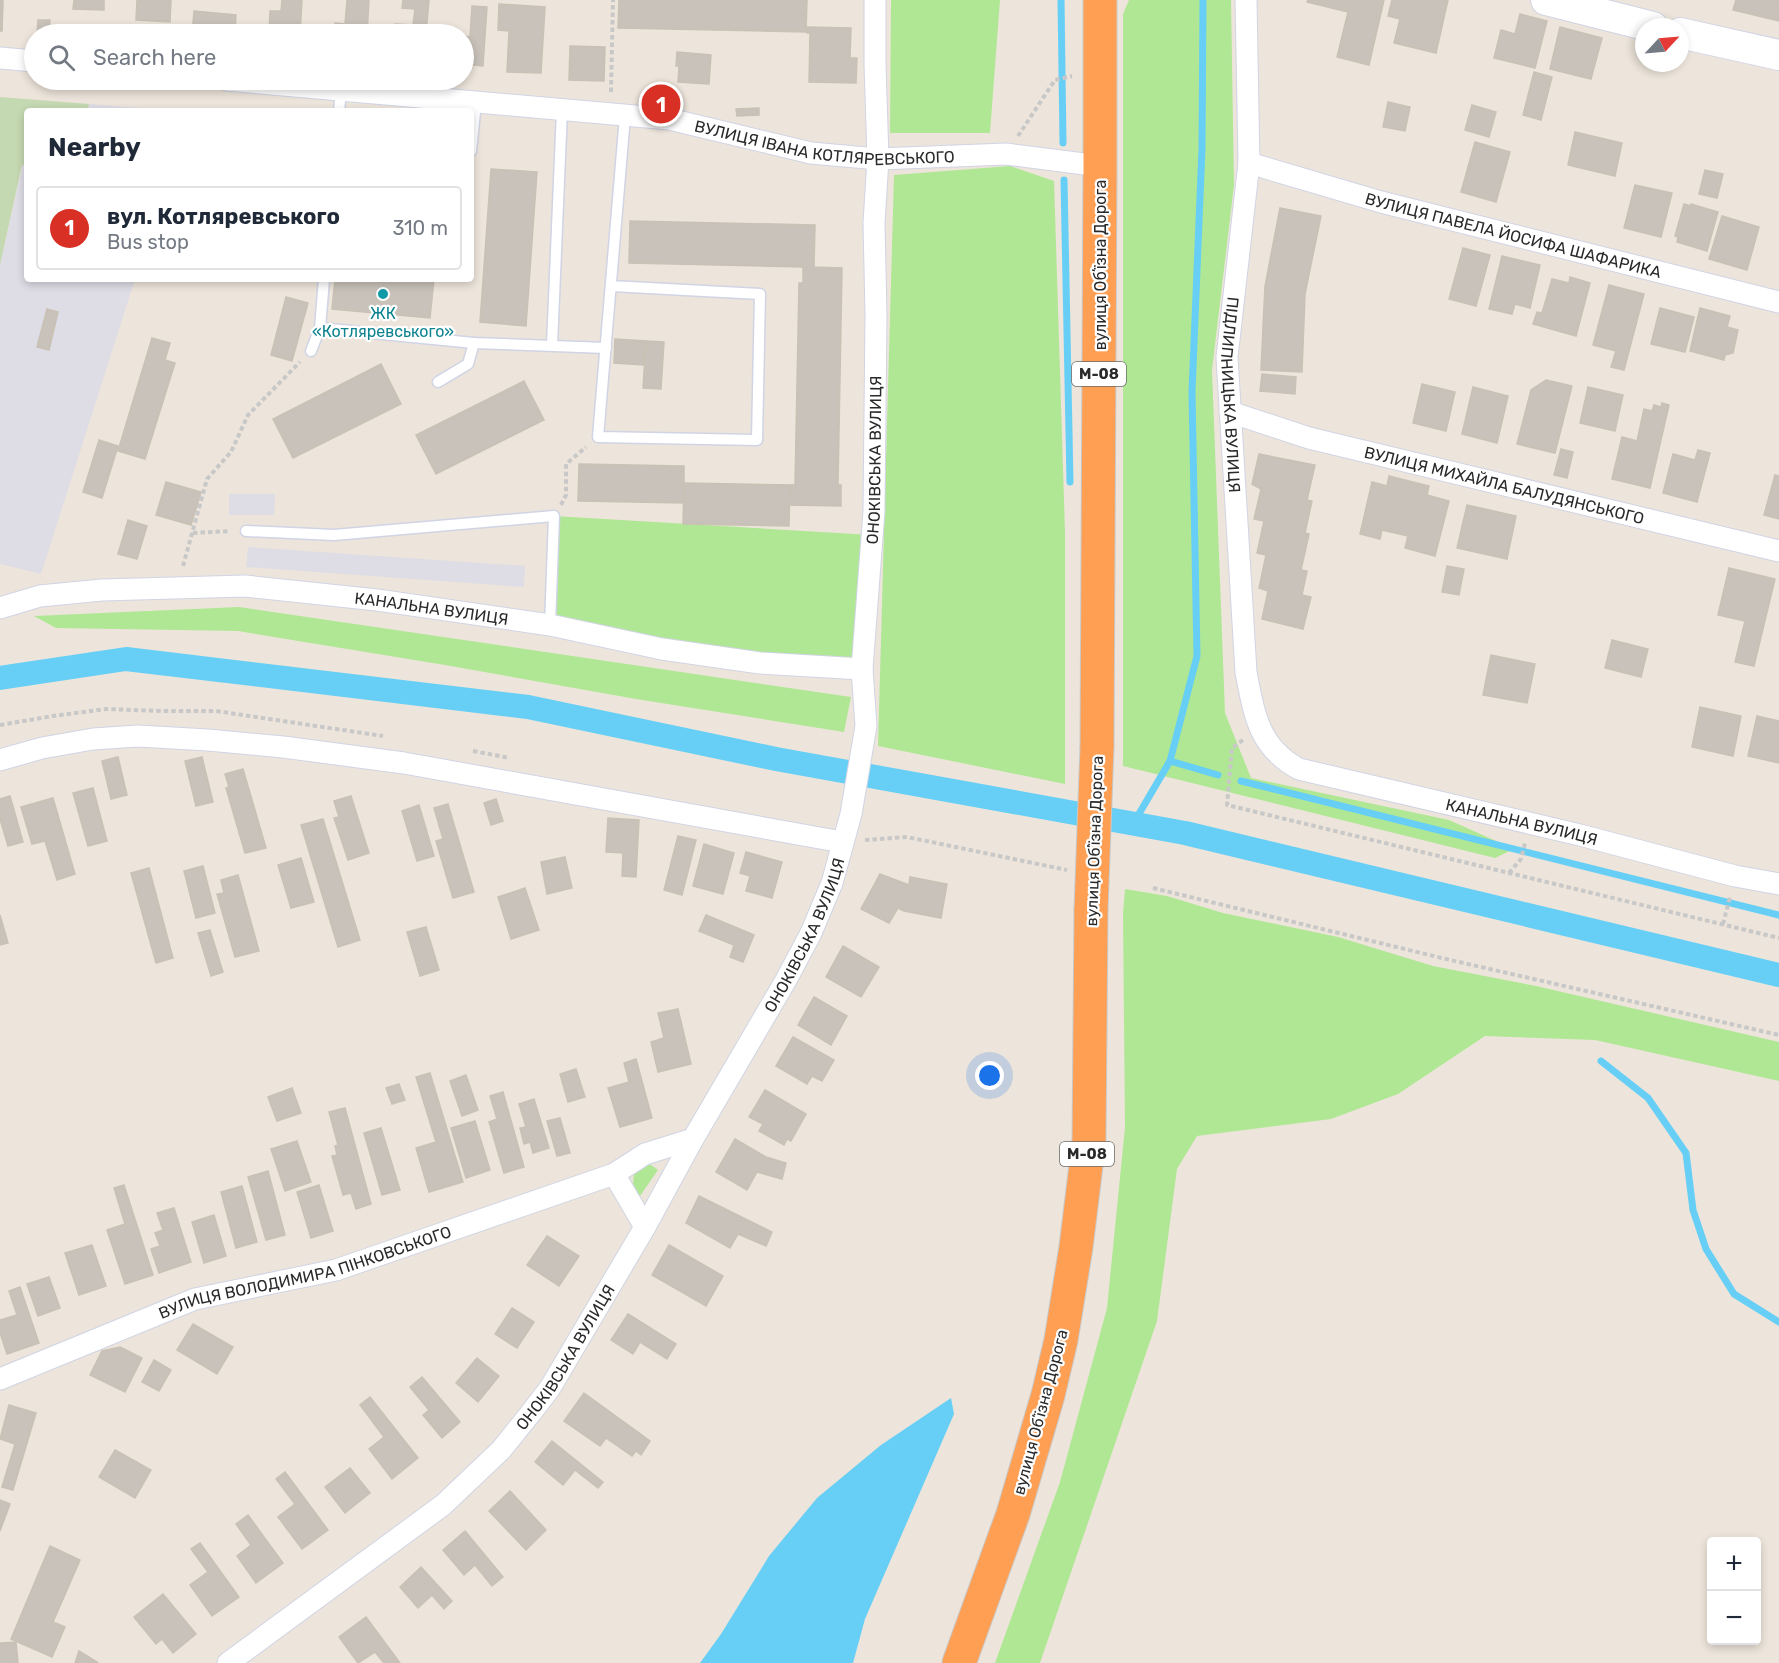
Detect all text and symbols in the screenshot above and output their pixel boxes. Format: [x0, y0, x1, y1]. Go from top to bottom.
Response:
north arrow [1635, 18, 1689, 72]
search box [24, 24, 474, 90]
icon: search [45, 41, 78, 74]
text: Search here [93, 44, 216, 71]
pin: 1 [642, 82, 680, 126]
street label: ВУЛИЦЯ ІВАНА КОТЛЯРЕВСЬКОГО [693, 116, 955, 169]
text: Nearby [48, 132, 141, 163]
street label: вулиця Обʼїзна Дорога [1091, 180, 1110, 350]
street label: ВУЛИЦЯ ПАВЕЛА ЙОСИФА ШАФАРИКА [1363, 189, 1664, 282]
text: вул. Котляревського [107, 203, 340, 230]
text: 1 [65, 216, 74, 240]
text: 310 m [392, 216, 448, 240]
text: Bus stop [107, 230, 189, 254]
marker: ЖК «Котляревського» [376, 287, 390, 301]
street label: ПІДЛИПНИЦЬКА ВУЛИЦЯ [1217, 296, 1244, 493]
place label: ЖК «Котляревського» [312, 304, 454, 341]
road number: М-08 [1072, 362, 1126, 386]
street label: ОНОКІВСЬКА ВУЛИЦЯ [862, 376, 885, 545]
street label: ВУЛИЦЯ МИХАЙЛА БАЛУДЯНСЬКОГО [1362, 443, 1646, 528]
street label: КАНАЛЬНА ВУЛИЦЯ [354, 589, 510, 629]
street label: вулиця Обʼїзна Дорога [1082, 756, 1107, 927]
street label: КАНАЛЬНА ВУЛИЦЯ [1444, 795, 1599, 849]
street label: ОНОКІВСЬКА ВУЛИЦЯ [760, 856, 848, 1016]
your location [975, 1061, 1004, 1090]
road number: М-08 [1060, 1142, 1114, 1166]
street label: ВУЛИЦЯ ВОЛОДИМИРА ПІНКОВСЬКОГО [156, 1222, 454, 1323]
street label: ОНОКІВСЬКА ВУЛИЦЯ [512, 1281, 619, 1434]
street label: вулиця Обʼїзна Дорога [1009, 1327, 1072, 1497]
map controls [1707, 1537, 1761, 1645]
button: + [1707, 1537, 1761, 1591]
button: − [1707, 1591, 1761, 1645]

